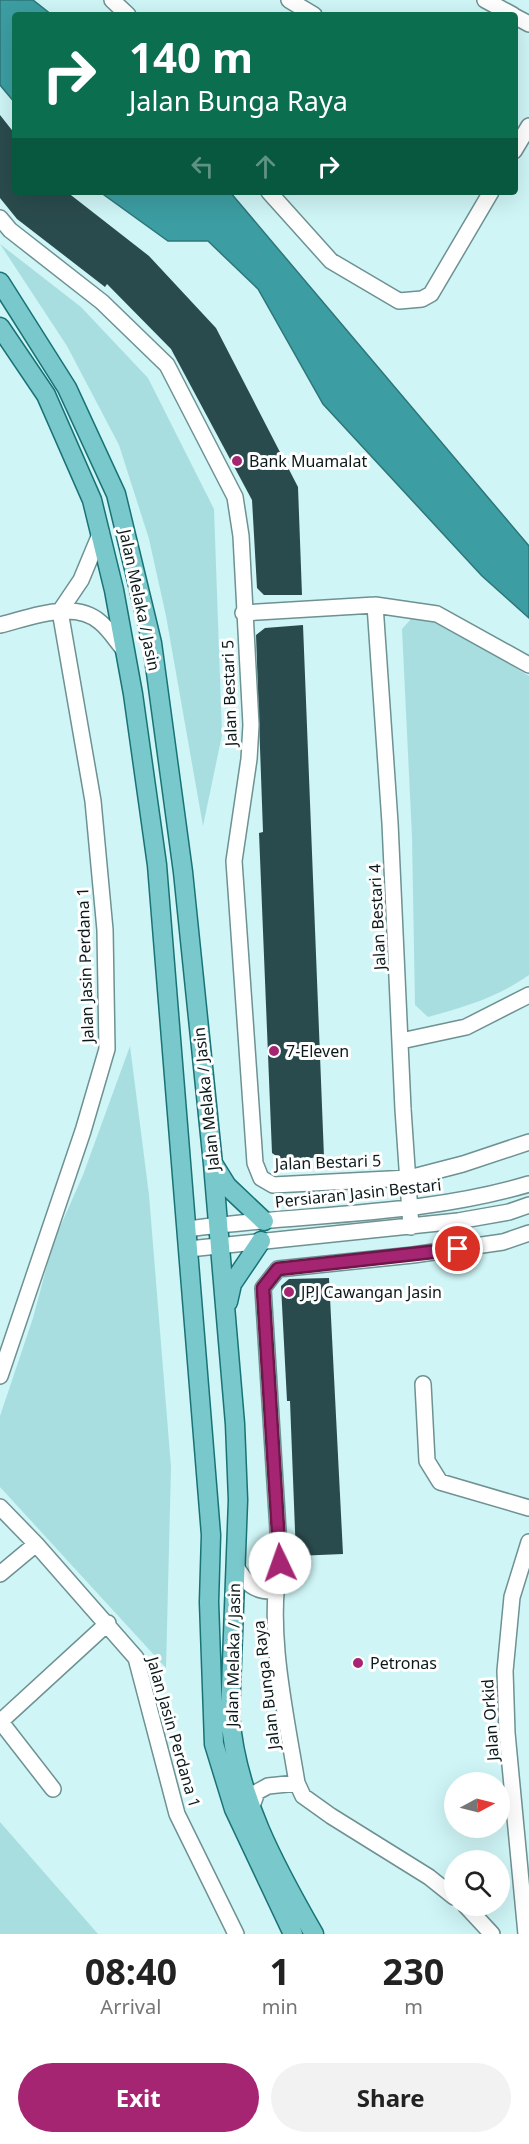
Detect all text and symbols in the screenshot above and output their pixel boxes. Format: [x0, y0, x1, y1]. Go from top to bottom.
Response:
text: 140 m [129, 28, 253, 85]
icon: right [30, 36, 108, 114]
text: Jalan Bunga Raya [129, 82, 348, 119]
icon: left [186, 150, 219, 183]
icon: ahead [249, 150, 282, 183]
icon: right [312, 150, 345, 183]
place label: Bank Muamalat [249, 450, 367, 472]
marker: Bank Muamalat [230, 454, 244, 468]
street label: Jalan Melaka / Jasin [114, 525, 166, 673]
street label: Jalan Bestari 5 [216, 639, 242, 749]
street label: Jalan Bestari 4 [363, 863, 391, 973]
street label: Jalan Jasin Perdana 1 [71, 887, 99, 1045]
street label: Jalan Melaka / Jasin [188, 1026, 225, 1174]
place label: 7-Eleven [286, 1040, 349, 1062]
marker: 7-Eleven [267, 1044, 281, 1058]
street label: Jalan Bestari 5 [272, 1149, 382, 1175]
street label: Persiaran Jasin Bestari [274, 1173, 442, 1213]
pin [432, 1223, 483, 1274]
icon: arrive [441, 1232, 474, 1265]
place label: JPJ Cawangan Jasin [299, 1281, 442, 1303]
marker: JPJ Cawangan Jasin [282, 1285, 296, 1299]
position arrow [248, 1531, 312, 1595]
street label: Jalan Melaka / Jasin [221, 1583, 245, 1729]
street label: Jalan Bunga Raya [247, 1619, 285, 1753]
street label: Jalan Jasin Perdana 1 [141, 1652, 206, 1810]
place label: Petronas [370, 1652, 437, 1674]
marker: Petronas [351, 1656, 365, 1670]
street label: Jalan Orkid [476, 1678, 504, 1764]
north arrow [444, 1772, 510, 1838]
map controls [444, 1772, 510, 1916]
button: search [444, 1850, 510, 1916]
text: 08:40 [85, 1947, 177, 1996]
text: 1 [270, 1947, 290, 1996]
text: 230 [383, 1947, 444, 1996]
text: Arrival [100, 1993, 161, 2020]
text: min [262, 1993, 298, 2020]
text: m [404, 1993, 423, 2020]
button: Exit [18, 2063, 259, 2132]
button: Share [271, 2063, 511, 2132]

